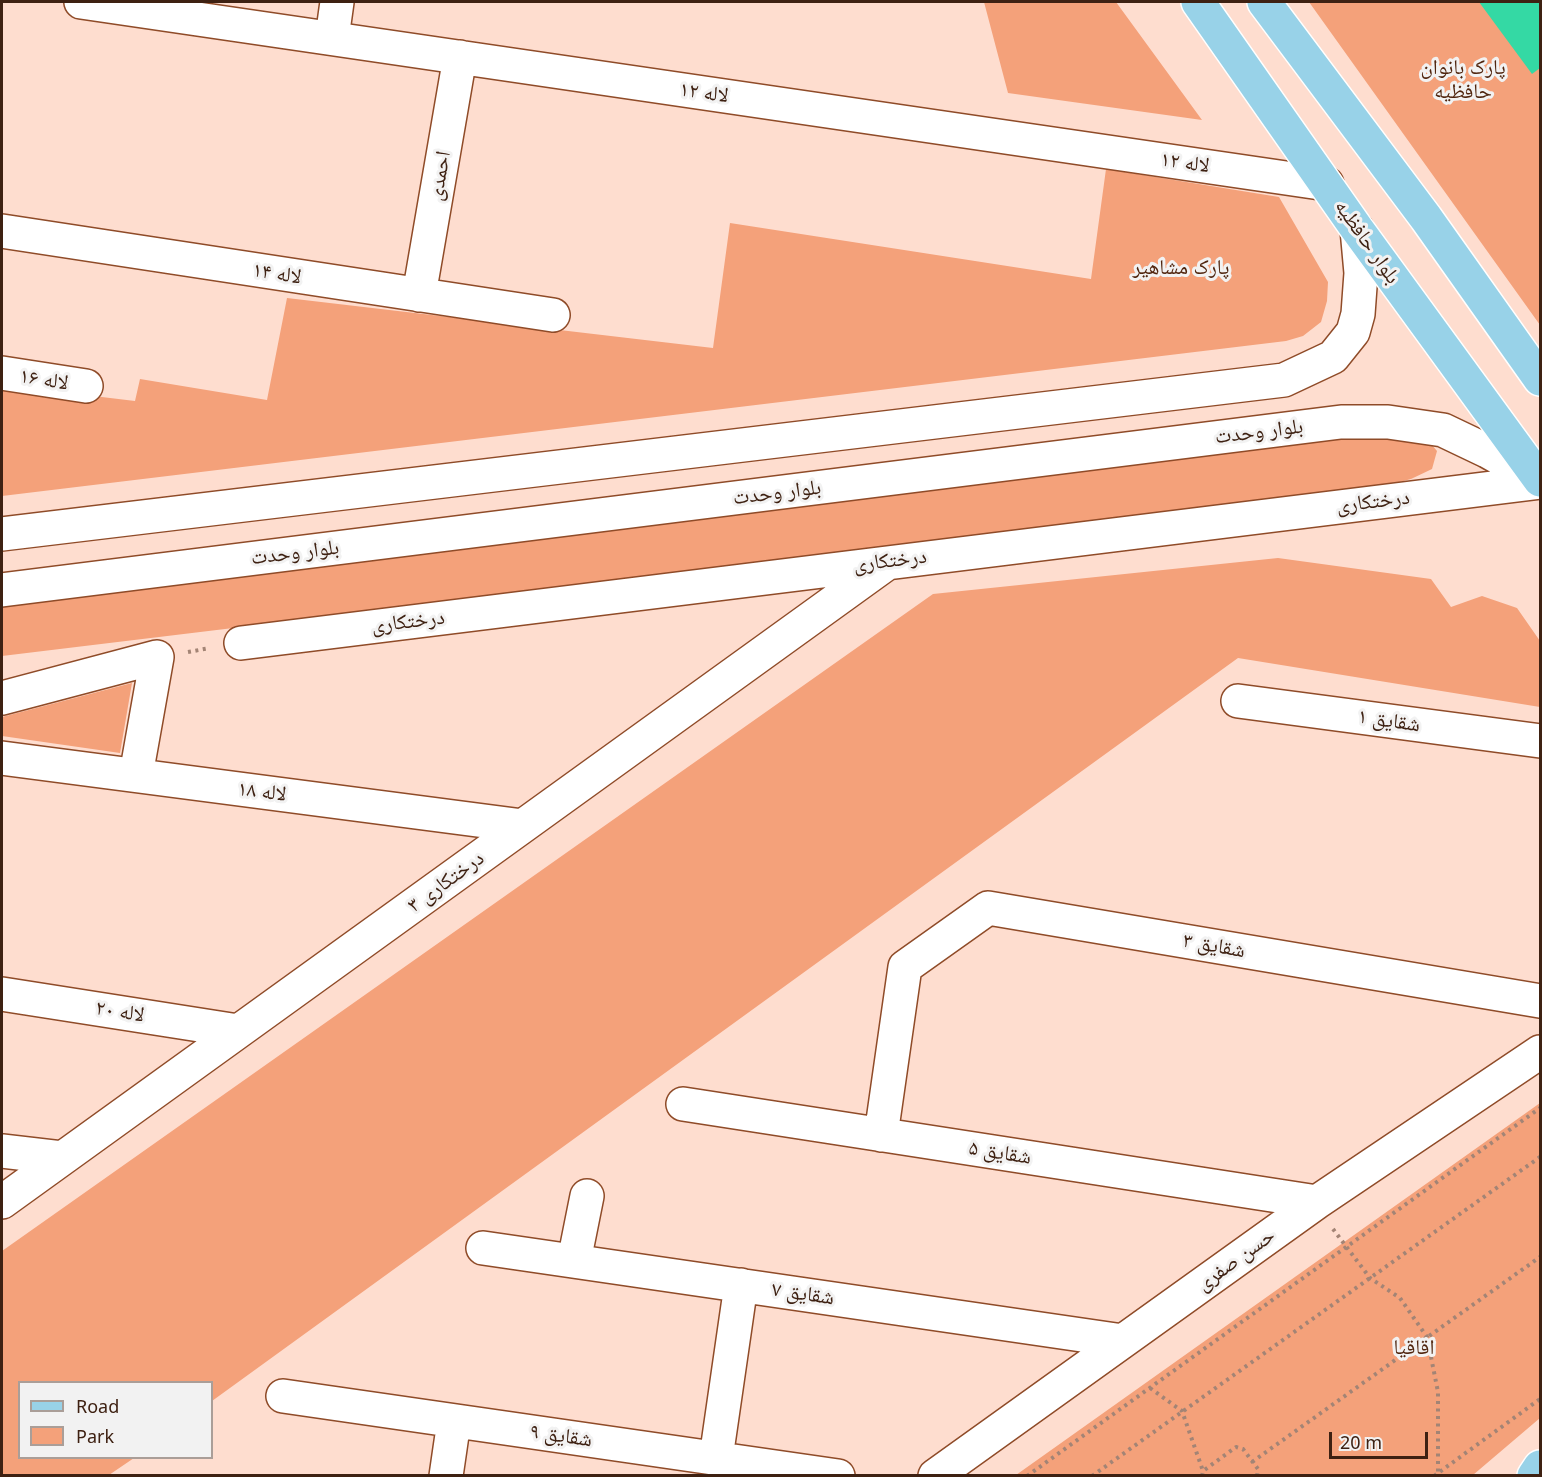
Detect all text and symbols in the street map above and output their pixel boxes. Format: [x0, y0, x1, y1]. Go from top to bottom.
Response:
park label: پارک بانوان حافظیه [1420, 55, 1506, 105]
street label: لاله ۱۲ [678, 77, 730, 109]
street label: لاله ۱۲ [1159, 147, 1211, 179]
street label: احمدی [423, 149, 457, 203]
street label: بلوار حافظیه [1329, 195, 1405, 289]
park label: پارک مشاهیر [1133, 255, 1229, 281]
street label: لاله ۱۴ [251, 258, 303, 290]
street label: لاله ۱۶ [18, 364, 70, 396]
street label: بلوار وحدت [1213, 414, 1305, 450]
street label: بلوار وحدت [731, 475, 823, 511]
street label: درختکاری [1335, 485, 1411, 519]
street label: بلوار وحدت [249, 535, 341, 571]
street label: درختکاری [852, 544, 928, 578]
street label: درختکاری [370, 605, 446, 639]
street label: شقایق ۱ [1356, 704, 1422, 738]
street label: لاله ۱۸ [236, 776, 288, 808]
street label: درختکاری ۳ [403, 846, 489, 918]
street label: شقایق ۳ [1181, 928, 1247, 964]
street label: لاله ۲۰ [94, 996, 146, 1028]
street label: شقایق ۵ [967, 1136, 1033, 1170]
street label: حسن صفری [1192, 1223, 1280, 1297]
street label: شقایق ۷ [770, 1277, 836, 1311]
park label: اقاقیا [1394, 1335, 1434, 1361]
legend [18, 1381, 213, 1459]
text: Road [76, 1394, 119, 1418]
street label: شقایق ۹ [528, 1419, 594, 1453]
scale bar [1332, 1420, 1431, 1458]
text: Park [76, 1424, 114, 1448]
text: 20 m [1340, 1430, 1382, 1454]

